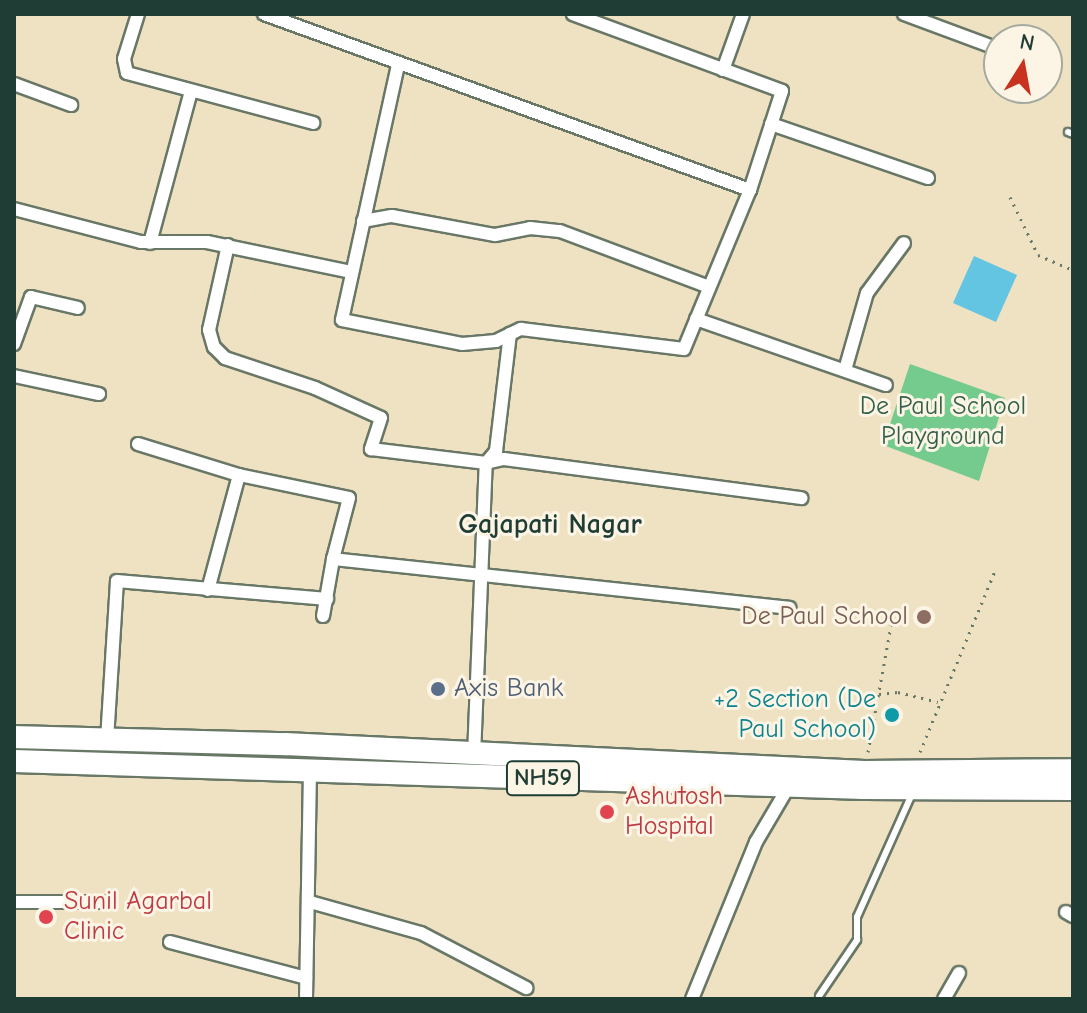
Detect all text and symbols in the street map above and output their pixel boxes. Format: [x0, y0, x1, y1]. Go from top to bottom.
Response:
north arrow [983, 24, 1063, 104]
text: N [1018, 28, 1037, 57]
park label: De Paul School Playground [860, 391, 1026, 452]
district label: Gajapati Nagar [458, 507, 642, 541]
place label: De Paul School [741, 601, 908, 633]
marker: De Paul School [915, 608, 933, 626]
place label: Axis Bank [454, 673, 563, 705]
marker: Axis Bank [429, 680, 447, 698]
place label: +2 Section (De Paul School) [714, 684, 876, 746]
marker: +2 Section (De Paul School) [883, 706, 901, 724]
road number: NH59 [505, 758, 581, 798]
place label: Ashutosh Hospital [625, 781, 723, 842]
marker: Ashutosh Hospital [596, 801, 618, 823]
place label: Sunil Agarbal Clinic [64, 886, 212, 948]
marker: Sunil Agarbal Clinic [35, 906, 57, 928]

